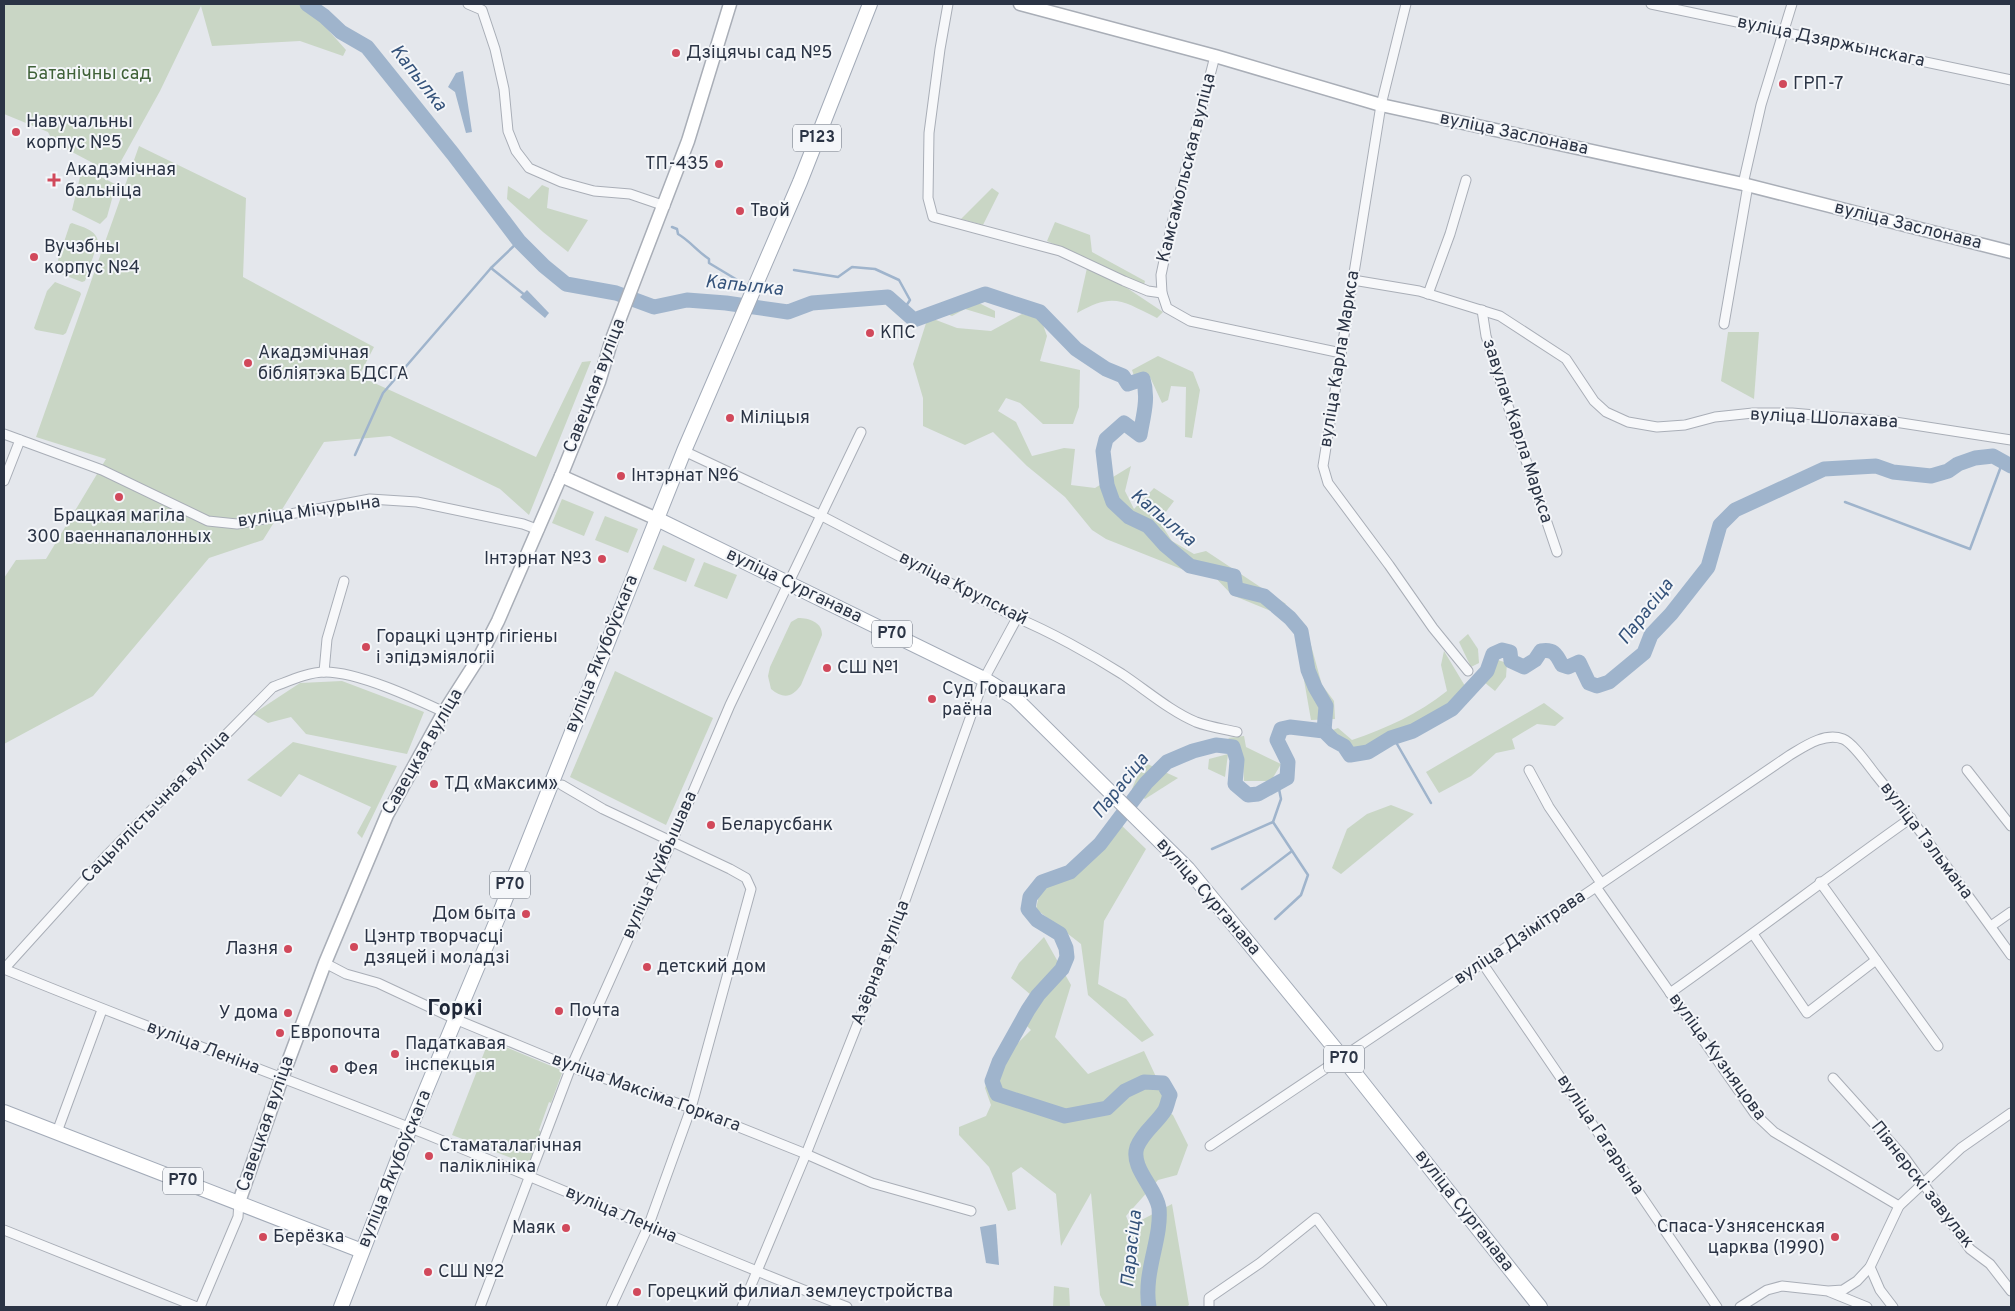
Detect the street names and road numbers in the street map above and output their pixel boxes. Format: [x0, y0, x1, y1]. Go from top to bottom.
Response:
street label: вуліца Дзяржынскага [1735, 11, 1927, 73]
street label: Камсамольская вуліца [1152, 71, 1222, 265]
street label: вуліца Заслонава [1438, 107, 1590, 161]
road number: Р123 [793, 125, 841, 152]
street label: вуліца Заслонава [1832, 197, 1984, 255]
street label: вуліца Карла Маркса [1315, 269, 1365, 449]
street label: Савецкая вуліца [559, 316, 631, 456]
street label: завулак Карла Маркса [1476, 336, 1558, 526]
street label: вуліца Шолахава [1749, 404, 1899, 434]
street label: вуліца Мічурына [236, 491, 382, 533]
street label: вуліца Сурганава [722, 543, 866, 629]
street label: вуліца Крупскай [895, 547, 1031, 631]
street label: вуліца Якубоўскага [560, 572, 644, 736]
road number: Р70 [872, 620, 912, 648]
street label: Савецкая вуліца [377, 685, 469, 819]
street label: Сацыялістычная вуліца [77, 725, 235, 889]
street label: вуліца Тэльмана [1874, 778, 1978, 904]
street label: вуліца Куйбышава [617, 788, 703, 942]
street label: вуліца Сурганава [1151, 833, 1265, 961]
road number: Р70 [490, 872, 530, 898]
street label: вуліца Дзімітрава [1450, 885, 1590, 991]
street label: Азёрная вуліца [847, 897, 915, 1029]
street label: вуліца Кузняцова [1663, 989, 1771, 1125]
street label: вуліца Леніна [143, 1016, 263, 1080]
road number: Р70 [1324, 1046, 1364, 1072]
street label: вуліца Максіма Горкага [548, 1048, 744, 1138]
street label: Савецкая вуліца [232, 1053, 300, 1195]
street label: вуліца Гагарына [1551, 1070, 1649, 1200]
street label: вуліца Якубоўскага [353, 1087, 437, 1251]
street label: Піянерскі завулак [1865, 1117, 1979, 1253]
street label: вуліца Сурганава [1409, 1145, 1519, 1277]
road number: Р70 [163, 1168, 203, 1194]
street label: вуліца Леніна [562, 1181, 680, 1249]

